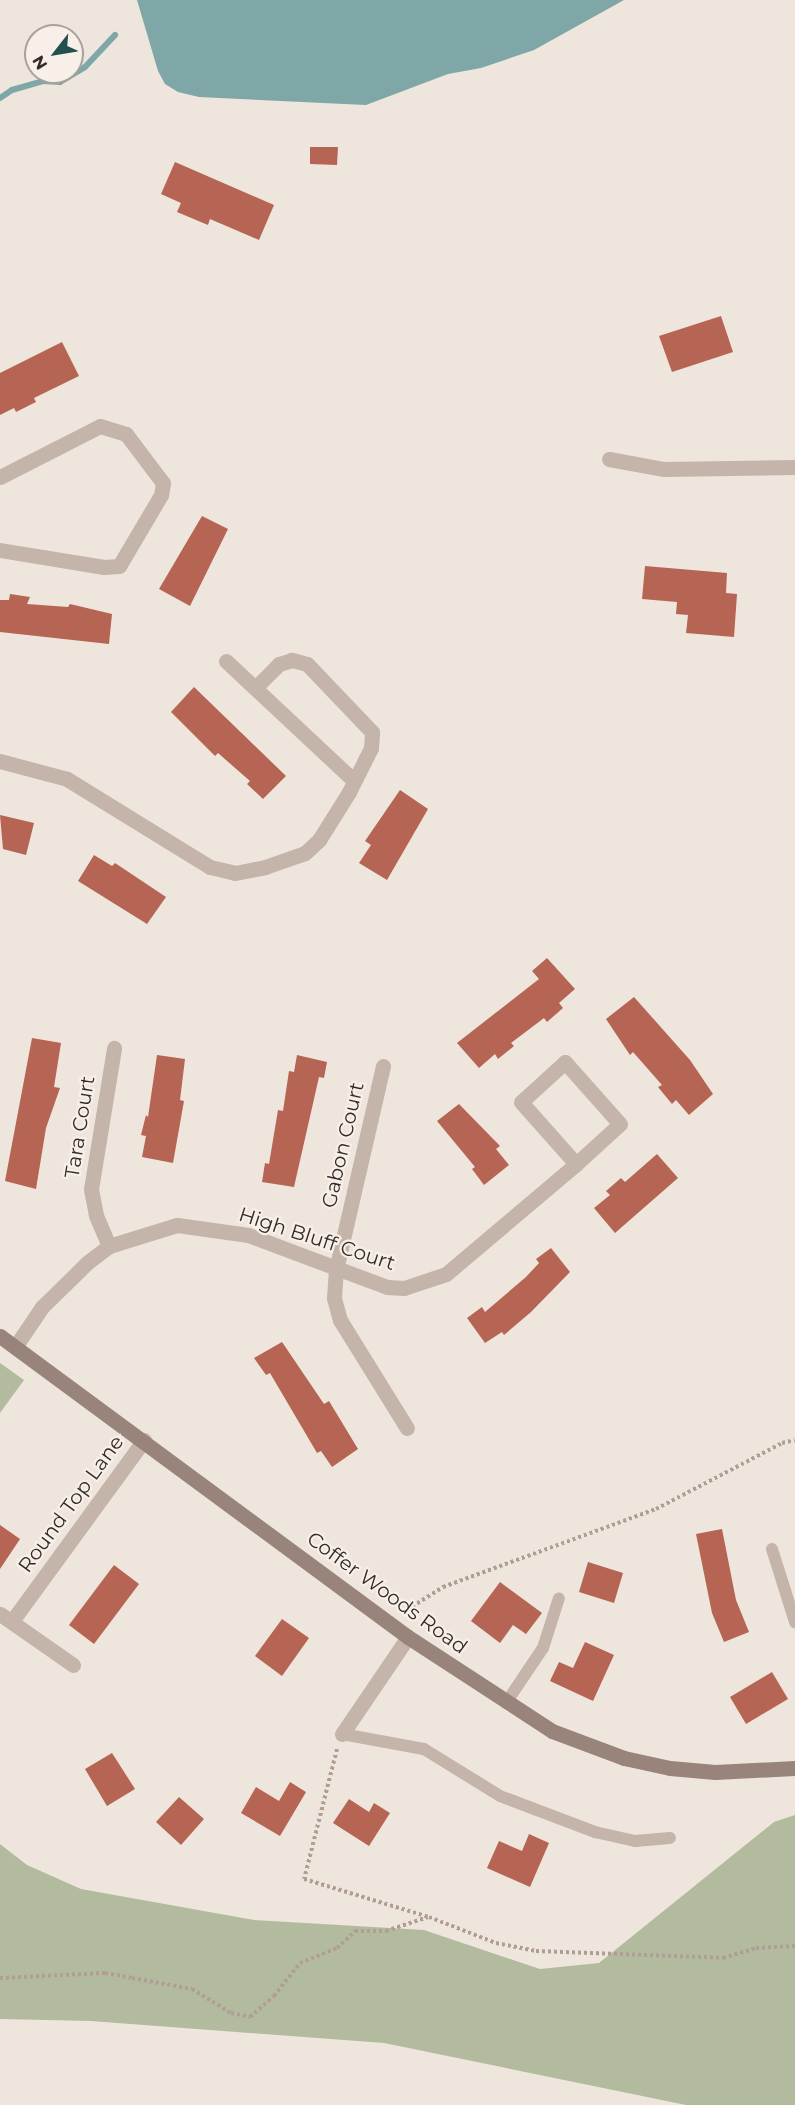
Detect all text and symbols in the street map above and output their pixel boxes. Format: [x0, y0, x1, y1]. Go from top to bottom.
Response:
north arrow [24, 24, 84, 84]
text: N [28, 52, 51, 73]
street label: Tara Court [60, 1074, 100, 1180]
street label: Gabon Court [317, 1080, 369, 1210]
street label: High Bluff Court [236, 1202, 398, 1276]
street label: Round Top Lane [13, 1431, 129, 1577]
street label: Coffer Woods Road [302, 1527, 472, 1659]

